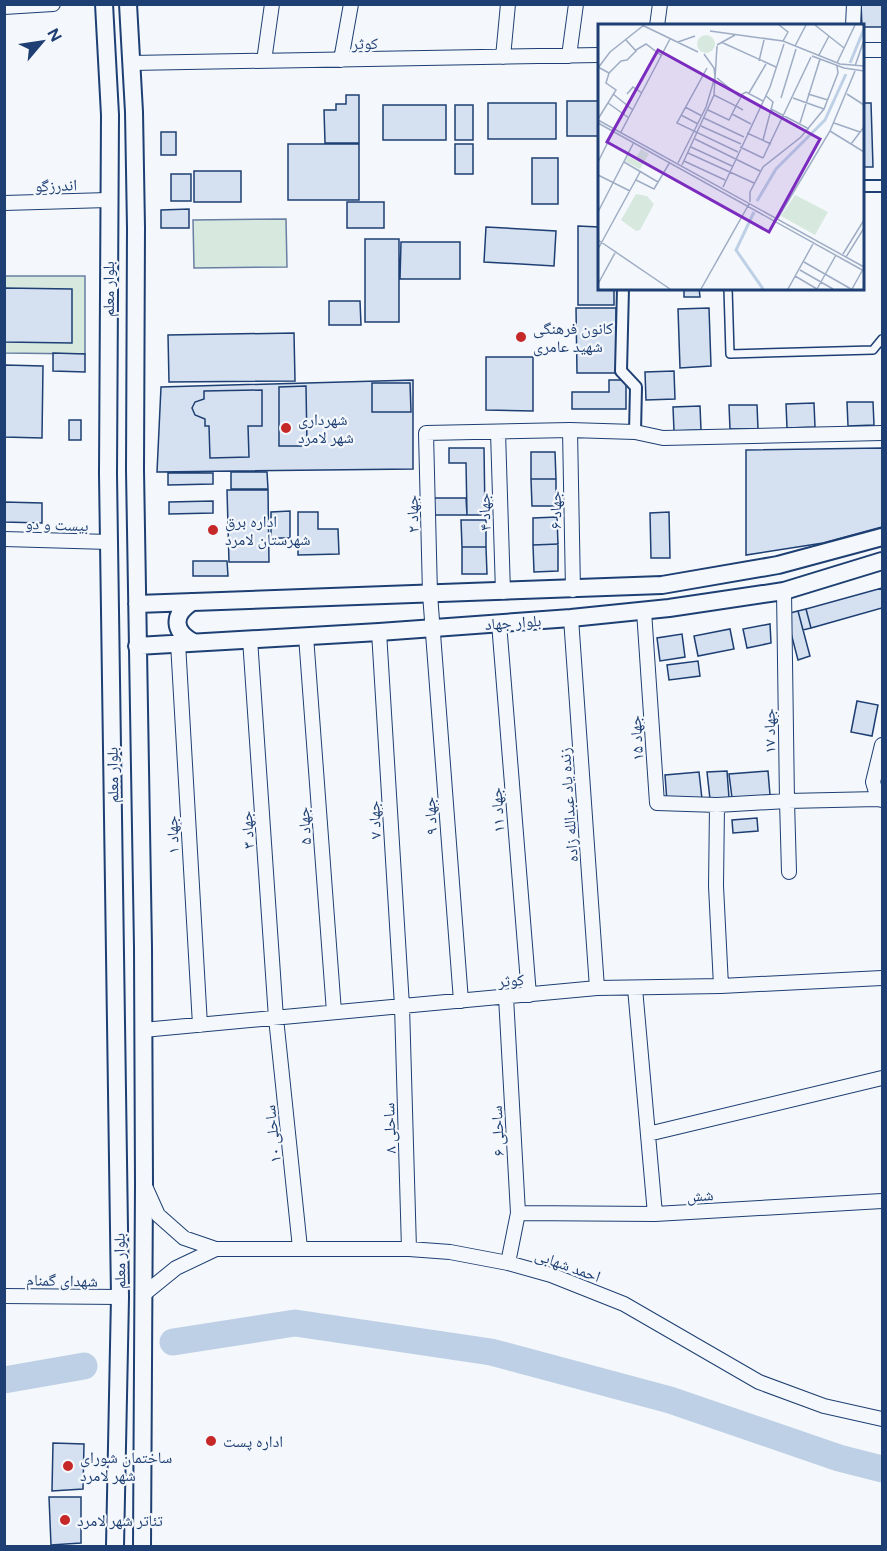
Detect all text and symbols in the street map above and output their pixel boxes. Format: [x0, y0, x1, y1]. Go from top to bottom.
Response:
north arrow [12, 12, 72, 72]
inset map [598, 24, 863, 290]
text: N [43, 25, 66, 45]
street label: کوثر [351, 34, 379, 53]
street label: اندرزگو [35, 175, 77, 196]
street label: بلوار معلم [99, 261, 119, 317]
place label: کانون فرهنگی شهید عامری [533, 319, 614, 357]
marker: کانون فرهنگی شهید عامری [514, 330, 528, 344]
place label: شهرداری شهر لامرد [298, 410, 354, 447]
marker: شهرداری شهر لامرد [279, 421, 293, 435]
street label: جهاد ۶ [546, 491, 565, 529]
street label: جهاد ۴ [474, 493, 495, 531]
street label: جهاد ۲ [402, 495, 423, 533]
place label: اداره برق شهرستان لامرد [225, 512, 310, 550]
street label: بیست و دو [25, 514, 89, 535]
marker: اداره برق شهرستان لامرد [206, 523, 220, 537]
street label: بلوار جهاد [484, 611, 542, 634]
street label: جهاد ۱۷ [760, 708, 779, 754]
street label: جهاد ۱۵ [625, 715, 648, 761]
street label: بلوار معلم [103, 747, 123, 803]
street label: زنده یاد عبدالله زاده [555, 747, 582, 863]
street label: جهاد ۱۱ [486, 787, 509, 833]
street label: جهاد ۹ [420, 796, 441, 836]
street label: جهاد ۷ [364, 800, 385, 839]
street label: جهاد ۵ [294, 806, 315, 846]
street label: جهاد ۳ [237, 810, 258, 850]
street label: جهاد ۱ [162, 815, 183, 854]
street label: کوثر [496, 970, 525, 991]
street label: ساحلی ۸ [379, 1102, 401, 1154]
street label: ساحلی ۱۰ [260, 1104, 286, 1164]
street label: ساحلی ۶ [487, 1105, 509, 1157]
street label: شش [686, 1185, 714, 1207]
street label: بلوار معلم [110, 1233, 130, 1289]
street label: احمد شهابی [532, 1245, 603, 1287]
street label: شهدای گمنام [26, 1270, 98, 1292]
place label: اداره پست [223, 1432, 283, 1451]
marker: اداره پست [204, 1434, 218, 1448]
place label: ساختمان شورای شهر لامرد [80, 1448, 172, 1485]
marker: ساختمان شورای شهر لامرد [61, 1459, 75, 1473]
place label: تئاتر شهر لامرد [77, 1511, 163, 1530]
marker: تئاتر شهر لامرد [58, 1513, 72, 1527]

